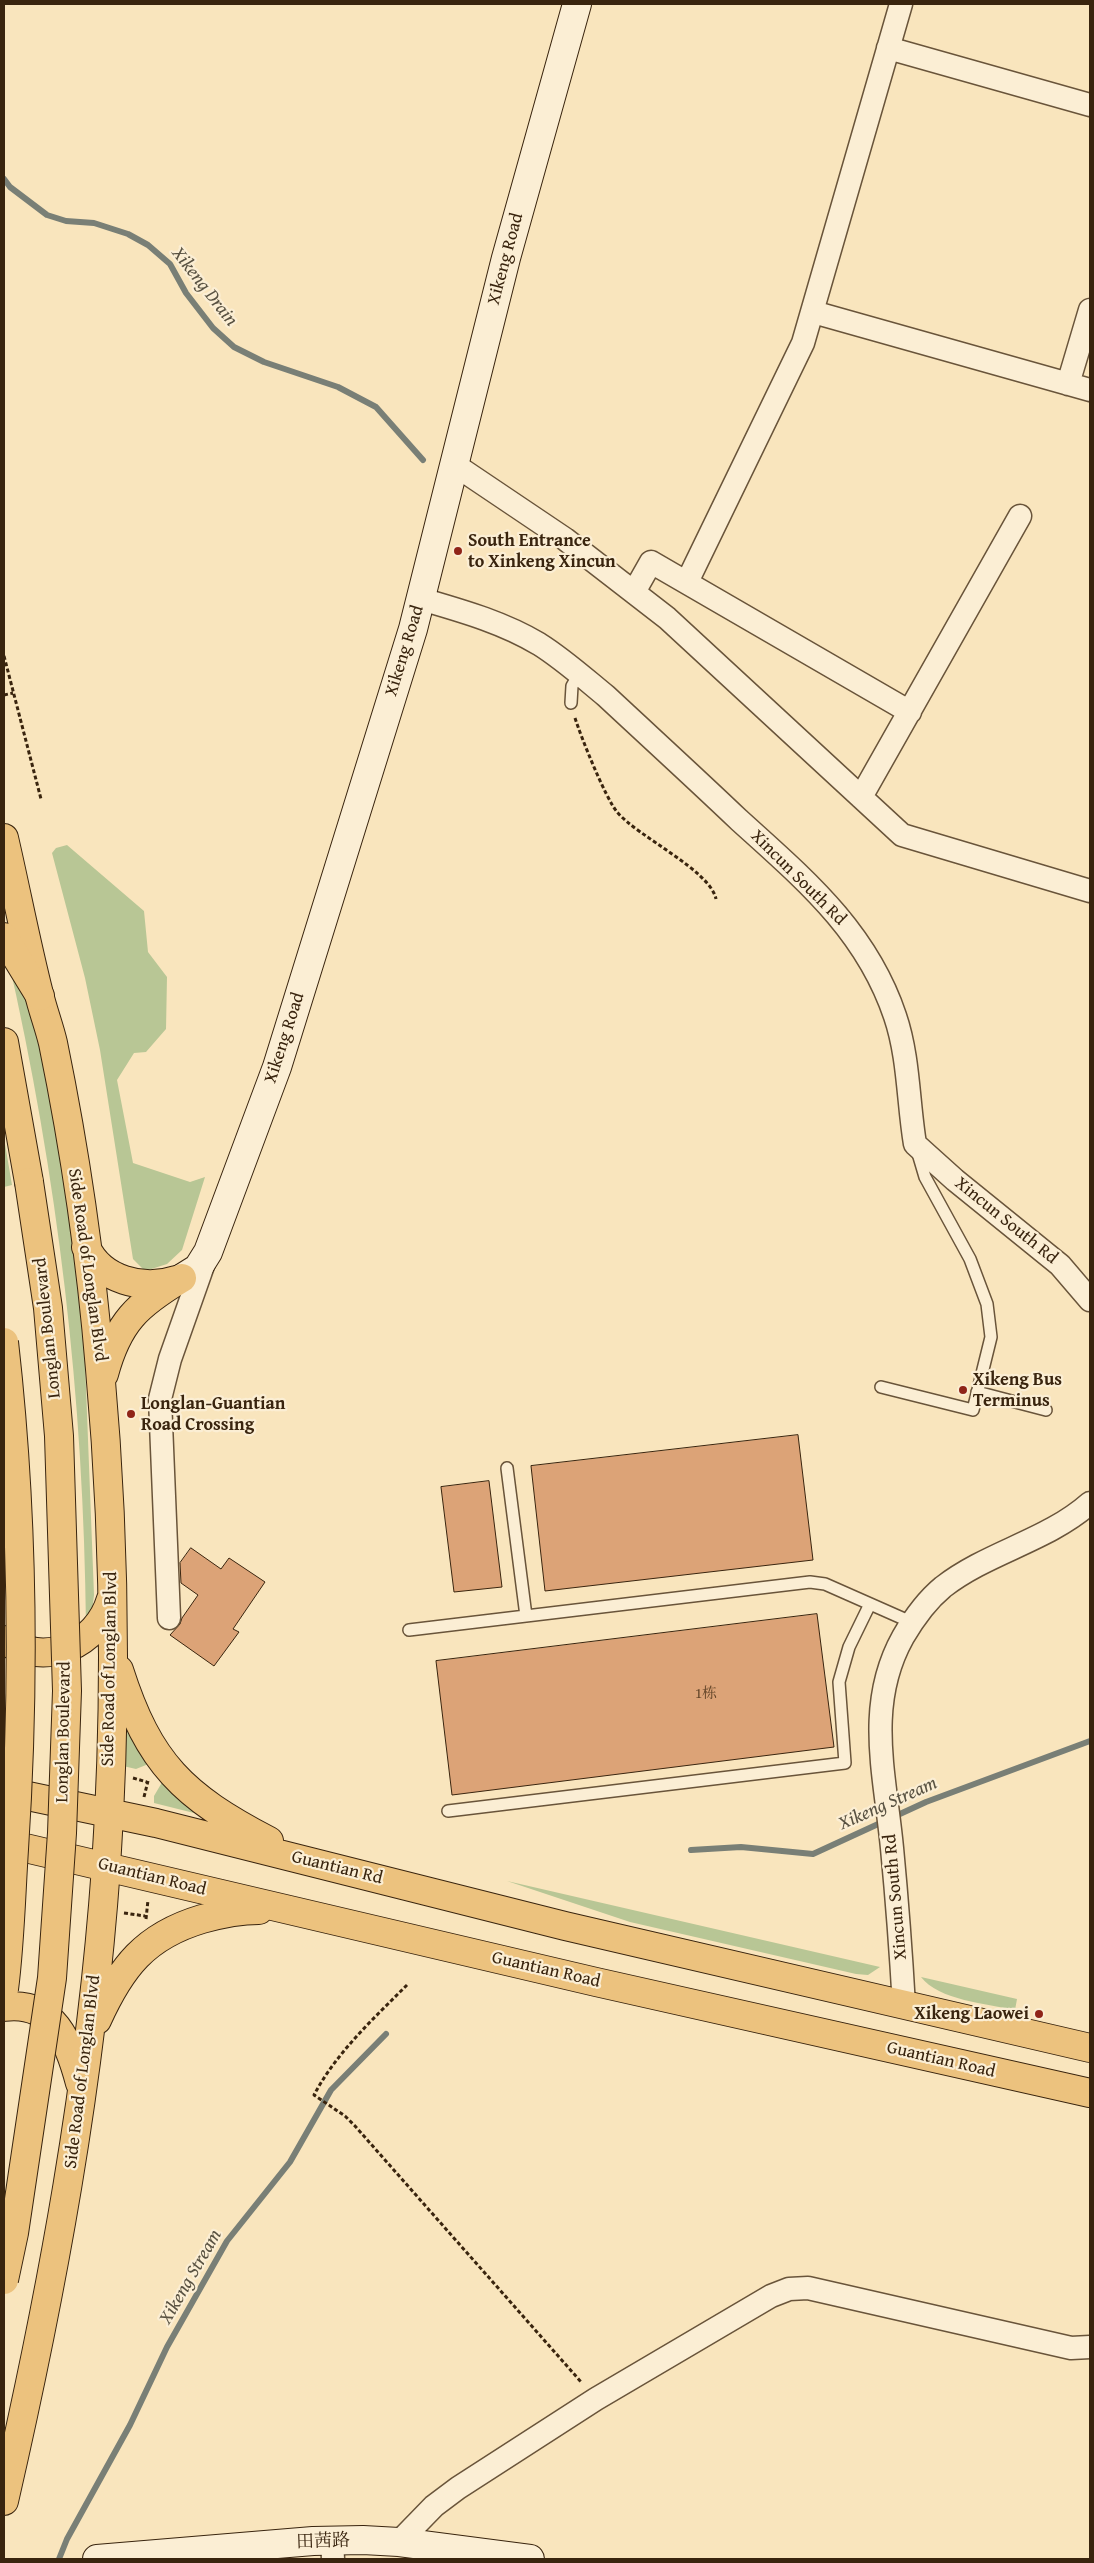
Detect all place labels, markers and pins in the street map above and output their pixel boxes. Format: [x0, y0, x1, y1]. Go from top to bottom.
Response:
place label: South Entrance to Xinkeng Xincun [468, 530, 616, 572]
marker: South Entrance to Xinkeng Xincun [452, 545, 464, 557]
place label: Xikeng Bus Terminus [973, 1369, 1062, 1412]
marker: Xikeng Bus Terminus [957, 1384, 969, 1396]
place label: Longlan-Guantian Road Crossing [141, 1393, 285, 1436]
marker: Longlan-Guantian Road Crossing [125, 1408, 137, 1420]
place label: Xikeng Laowei [914, 2003, 1029, 2025]
marker: Xikeng Laowei [1033, 2008, 1045, 2020]

